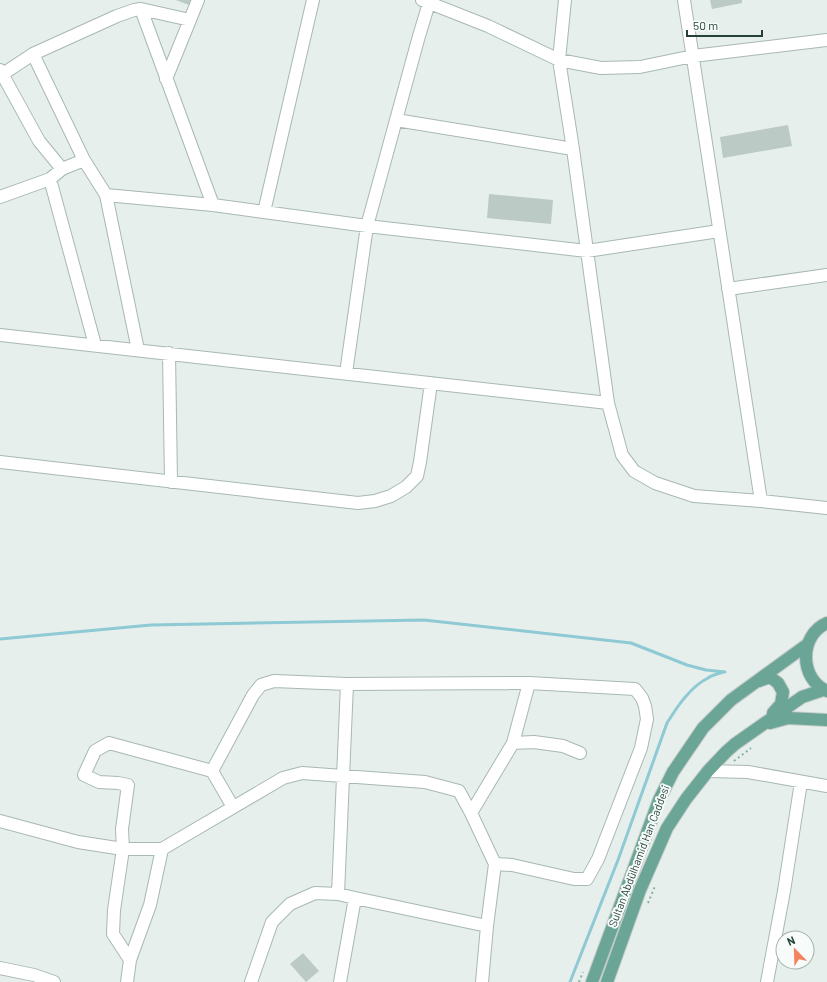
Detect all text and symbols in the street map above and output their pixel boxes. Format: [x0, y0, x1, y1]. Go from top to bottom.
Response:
scale bar [687, 12, 762, 38]
text: 50 m [693, 18, 718, 32]
street label: Sultan Abdülhamid Han Caddesi [606, 783, 672, 928]
north arrow [775, 930, 815, 970]
text: N [785, 933, 797, 948]

